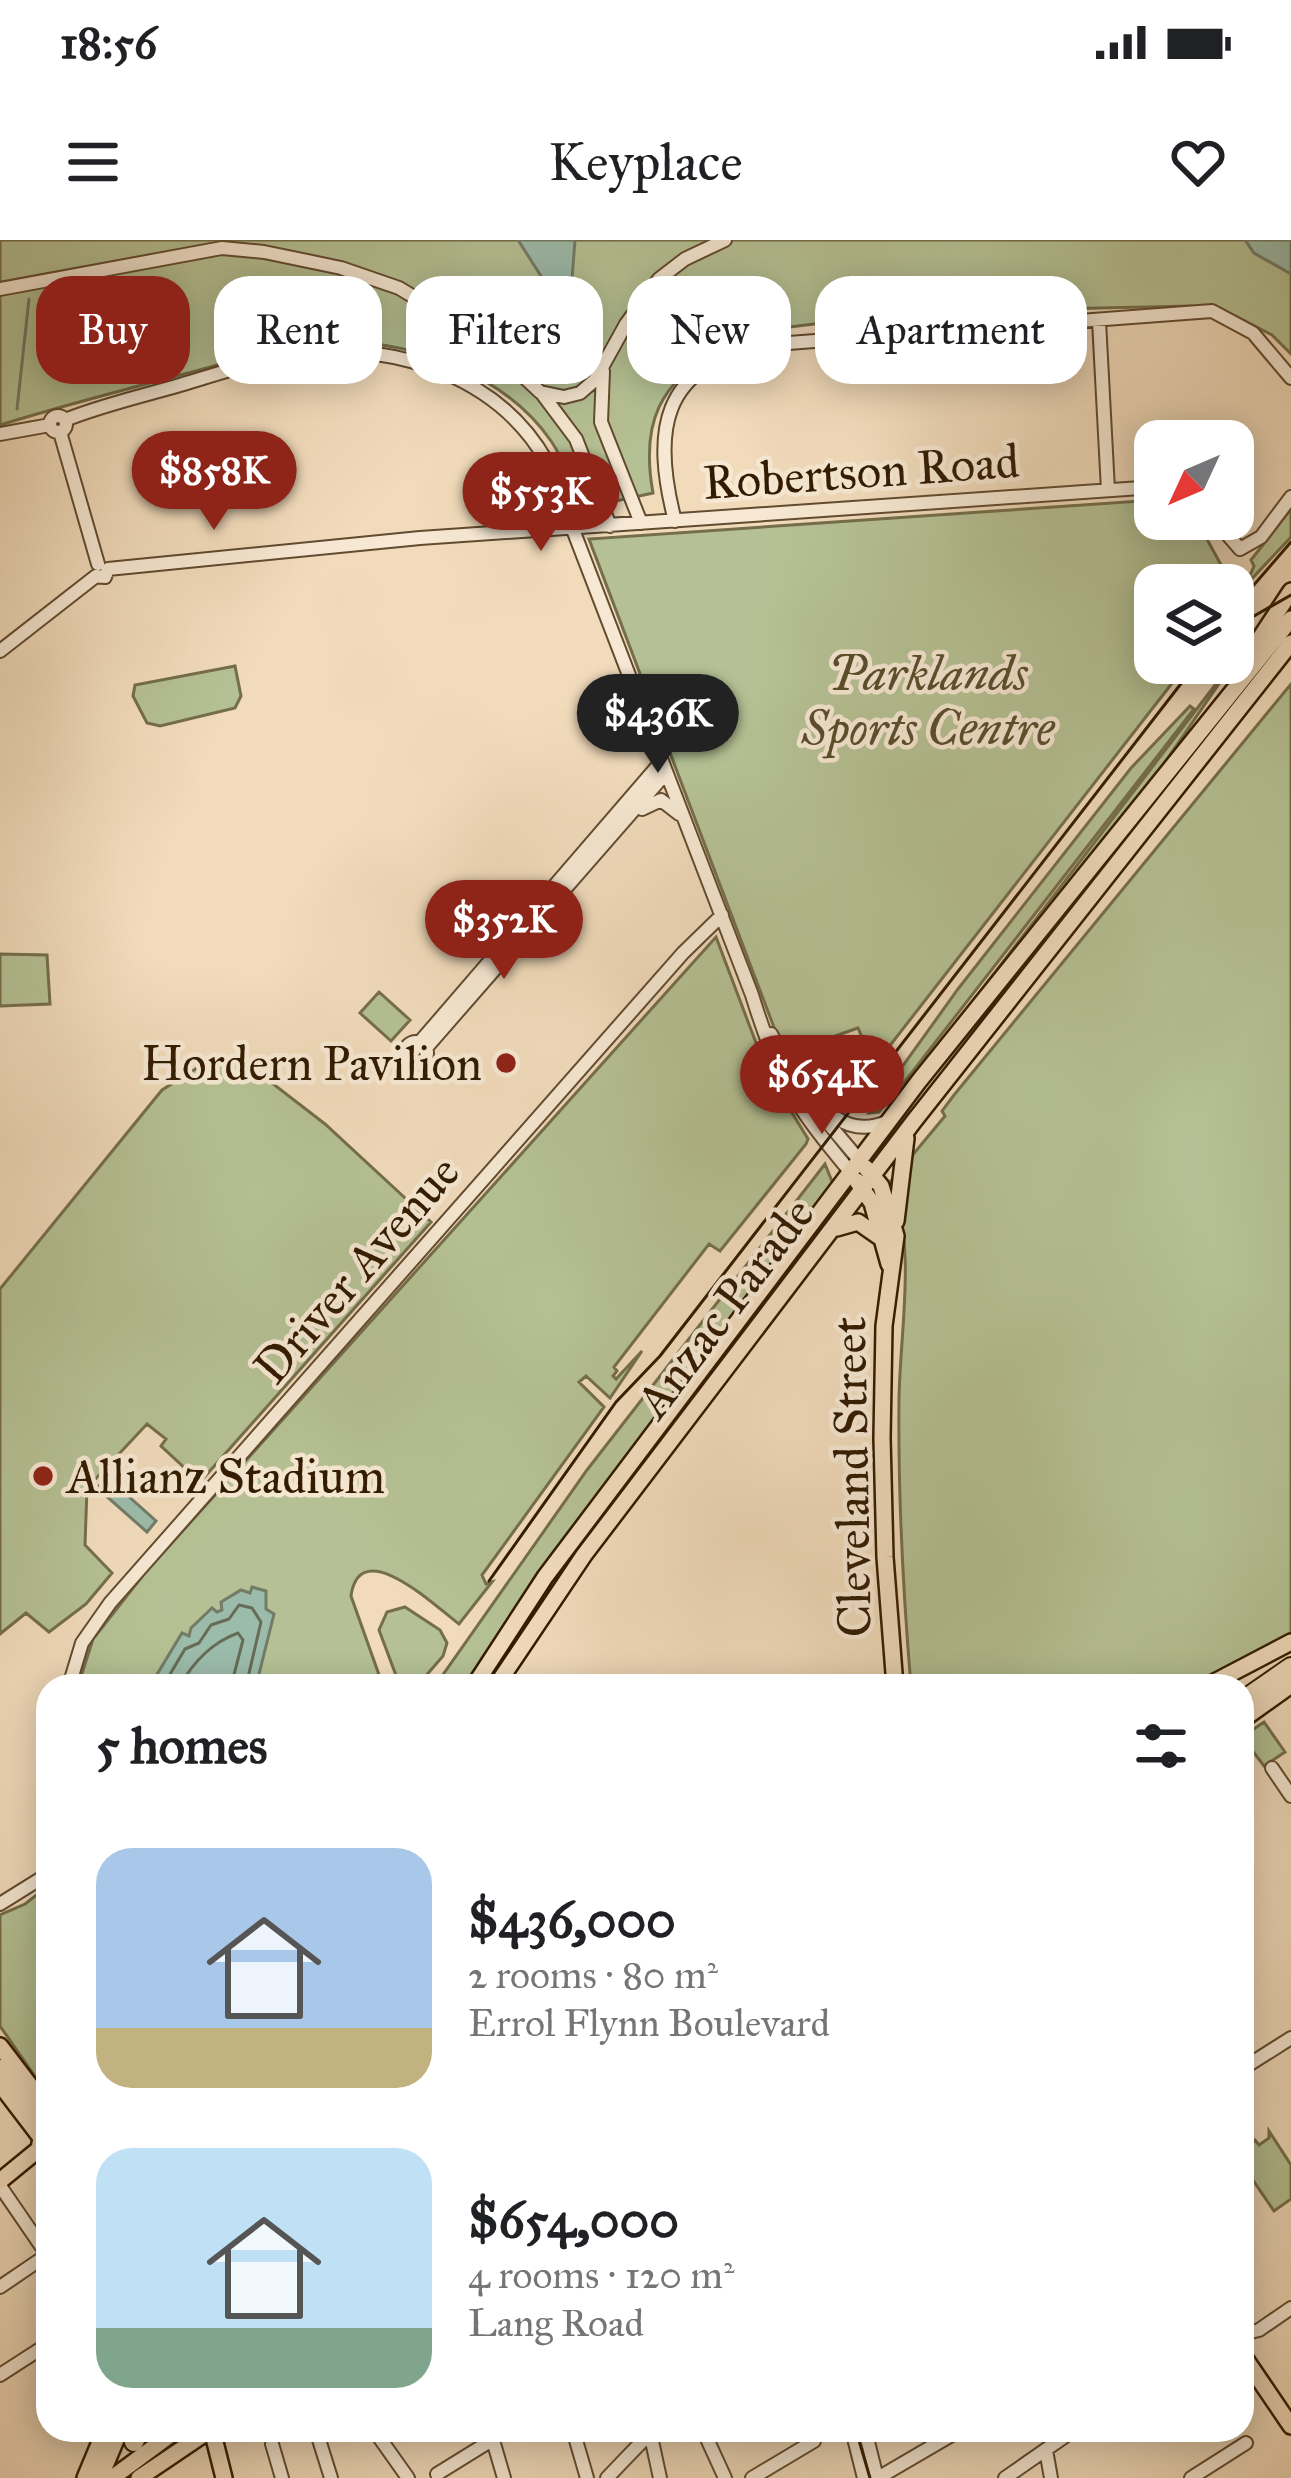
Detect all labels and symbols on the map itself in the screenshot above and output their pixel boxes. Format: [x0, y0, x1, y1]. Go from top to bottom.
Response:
north arrow [1134, 420, 1254, 540]
pin: $858K [130, 431, 298, 533]
street label: Robertson Road [701, 431, 1021, 512]
pin: $553K [457, 452, 625, 554]
park label: Parklands Sports Centre [801, 644, 1056, 759]
pin: $436K [574, 674, 742, 776]
pin: $352K [420, 880, 588, 982]
place label: Hordern Pavilion [141, 1034, 482, 1093]
pin: $654K [738, 1035, 906, 1137]
marker: Hordern Pavilion [493, 1050, 519, 1076]
street label: Driver Avenue [241, 1143, 472, 1396]
street label: Anzac Parade [621, 1185, 826, 1431]
street label: Cleveland Street [819, 1316, 884, 1638]
place label: Allianz Stadium [65, 1447, 385, 1506]
marker: Allianz Stadium [30, 1463, 56, 1489]

